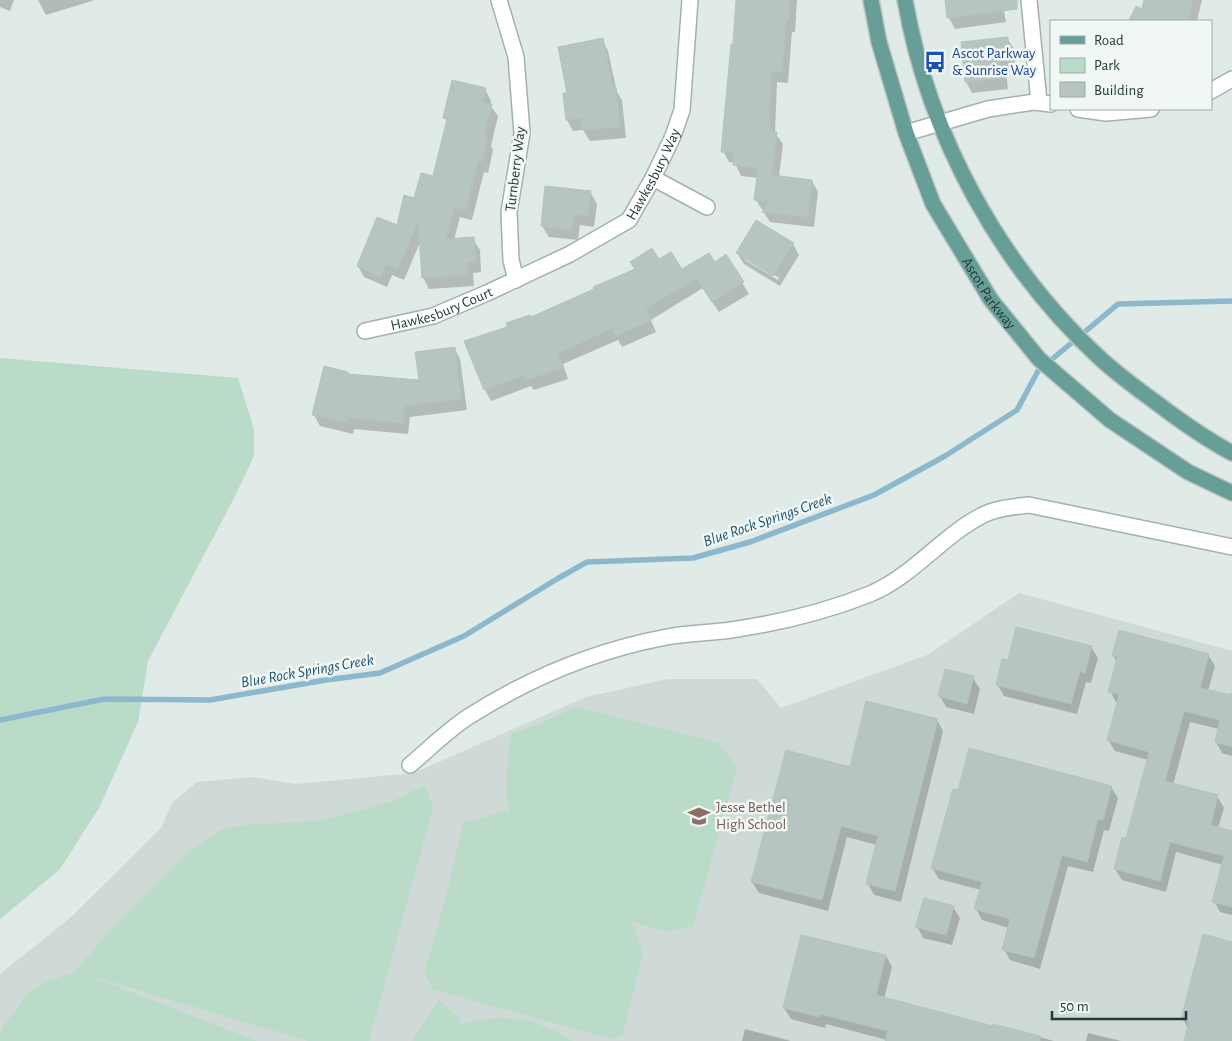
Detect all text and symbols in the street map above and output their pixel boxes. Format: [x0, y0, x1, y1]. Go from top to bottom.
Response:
legend [1050, 20, 1212, 110]
text: Road [1094, 33, 1124, 48]
place label: Ascot Parkway & Sunrise Way [952, 46, 1037, 78]
bus stop icon: Ascot Parkway & Sunrise Way [922, 49, 948, 75]
text: Park [1094, 58, 1120, 73]
text: Building [1094, 83, 1144, 98]
street label: Turnberry Way [503, 125, 528, 212]
street label: Hawkesbury Way [624, 126, 683, 223]
street label: Ascot Parkway [959, 255, 1019, 333]
street label: Hawkesbury Court [389, 284, 495, 333]
water label: Blue Rock Springs Creek [701, 490, 834, 550]
water label: Blue Rock Springs Creek [239, 651, 375, 692]
place label: Jesse Bethel High School [716, 800, 786, 832]
school or university icon: Jesse Bethel High School [686, 803, 712, 829]
scale bar [1052, 988, 1186, 1020]
text: 50 m [1060, 999, 1089, 1014]

